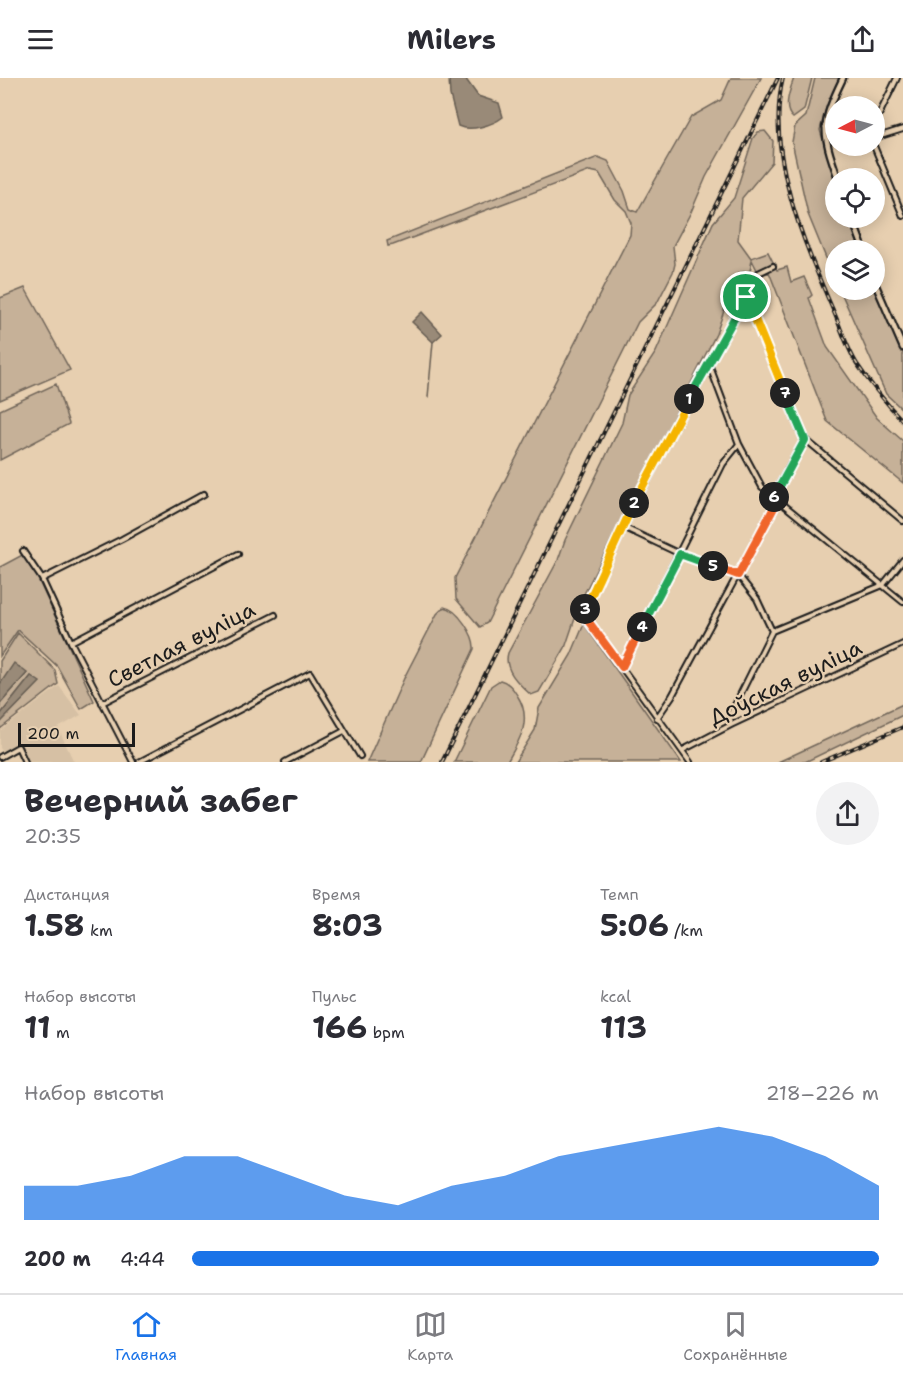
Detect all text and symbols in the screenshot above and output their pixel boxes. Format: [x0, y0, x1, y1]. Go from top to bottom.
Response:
text: Milers [407, 21, 496, 58]
icon: menu [24, 23, 57, 56]
icon: share [846, 23, 879, 56]
north arrow [825, 96, 885, 156]
map controls [825, 96, 885, 300]
button: locate [825, 168, 885, 228]
button: layers [825, 240, 885, 300]
pin [720, 271, 771, 322]
icon: arrive [729, 280, 762, 313]
pin: 7 [770, 378, 800, 408]
text: 7 [779, 382, 791, 403]
pin: 1 [674, 384, 704, 414]
text: 1 [685, 388, 693, 409]
pin: 6 [759, 482, 789, 512]
text: 6 [768, 486, 780, 507]
pin: 2 [619, 488, 649, 518]
text: 2 [628, 492, 640, 513]
pin: 5 [698, 551, 728, 581]
text: 5 [708, 555, 718, 576]
pin: 3 [570, 594, 600, 624]
street label: Светлая вуліца [102, 595, 260, 694]
text: 3 [579, 598, 591, 619]
pin: 4 [627, 612, 657, 642]
text: 4 [636, 616, 648, 637]
street label: Доўская вуліца [704, 633, 867, 732]
scale bar [18, 720, 135, 748]
text: 200 m [27, 723, 79, 744]
text: Вечерний забег [24, 778, 298, 823]
button: share [816, 782, 879, 845]
text: 20:35 [24, 823, 81, 849]
text: Дистанция [24, 884, 110, 905]
text: Время [312, 884, 361, 905]
text: Темп [600, 884, 639, 905]
text: 1.58 [24, 905, 85, 946]
text: 8:03 [312, 905, 383, 946]
text: 5:06 [600, 905, 669, 946]
text: km [85, 920, 113, 941]
text: /km [669, 920, 703, 941]
text: Набор высоты [24, 986, 136, 1007]
text: Пульс [312, 986, 357, 1007]
text: kcal [600, 986, 631, 1007]
text: 11 [24, 1007, 51, 1048]
text: 166 [312, 1007, 367, 1048]
text: 113 [600, 1007, 647, 1048]
text: m [51, 1022, 70, 1043]
text: bpm [367, 1022, 405, 1043]
text: Набор высоты [24, 1080, 164, 1106]
text: 218–226 m [766, 1080, 879, 1106]
text: 200 m [24, 1246, 91, 1272]
text: 4:44 [120, 1246, 165, 1272]
tab: Главная [115, 1308, 177, 1365]
tab: Карта [407, 1308, 453, 1365]
tab: Сохранённые [683, 1308, 788, 1365]

